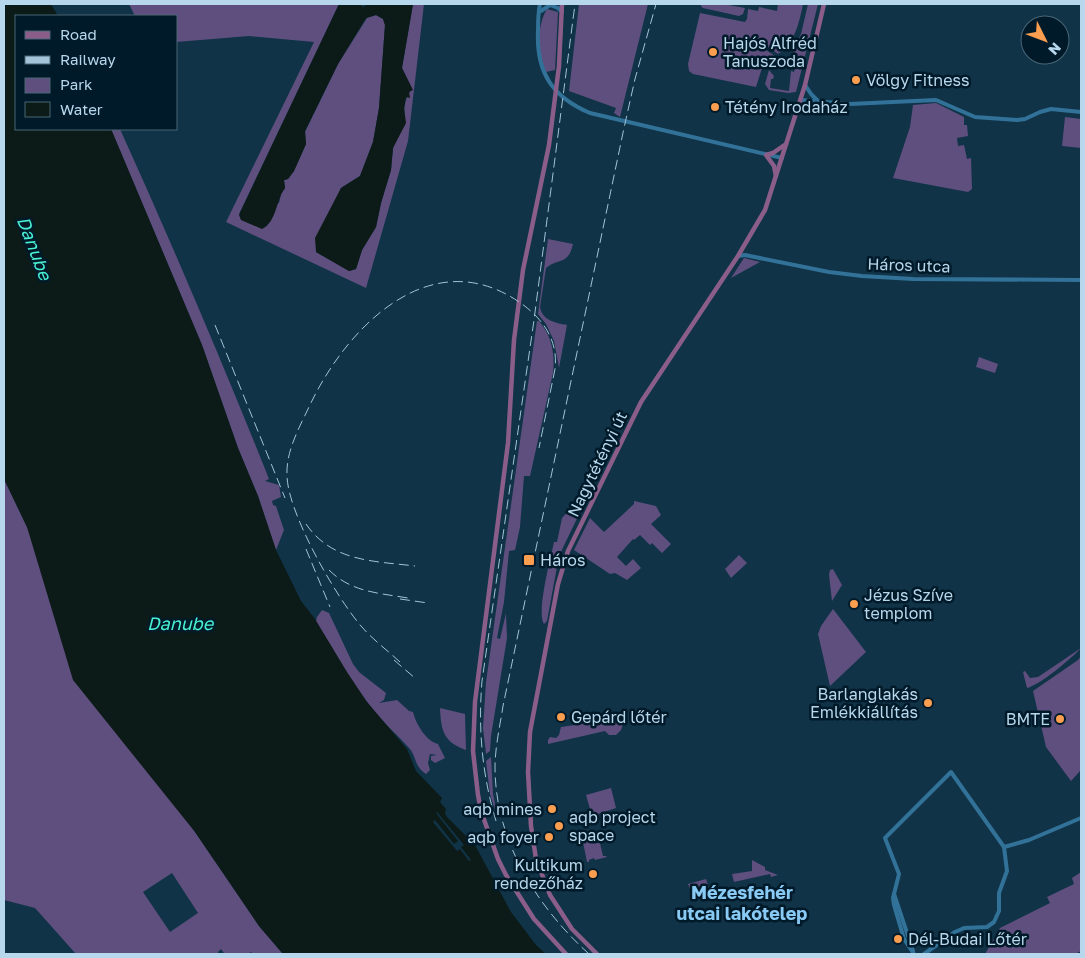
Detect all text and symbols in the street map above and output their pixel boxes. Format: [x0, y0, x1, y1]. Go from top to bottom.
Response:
legend [15, 15, 178, 130]
north arrow [1020, 15, 1070, 65]
text: Road [60, 25, 97, 43]
place label: Hajós Alfréd Tanuszoda [723, 33, 817, 71]
text: N [1045, 39, 1065, 59]
marker: Hajós Alfréd Tanuszoda [707, 46, 719, 58]
text: Railway [60, 50, 116, 68]
place label: Völgy Fitness [866, 70, 969, 90]
marker: Völgy Fitness [850, 74, 862, 86]
text: Park [60, 75, 93, 93]
place label: Tétény Irodaház [725, 97, 848, 117]
text: Water [60, 100, 103, 118]
marker: Tétény Irodaház [709, 101, 721, 113]
water label: Danube [13, 213, 58, 284]
street label: Háros utca [867, 254, 951, 276]
street label: Nagytétényi út [563, 408, 631, 520]
place label: Háros [540, 550, 585, 570]
marker: Háros [522, 553, 536, 567]
place label: Jézus Szíve templom [864, 585, 953, 623]
marker: Jézus Szíve templom [848, 598, 860, 610]
water label: Danube [147, 612, 215, 634]
place label: Barlanglakás Emlékkiállítás [810, 684, 918, 722]
marker: Barlanglakás Emlékkiállítás [922, 697, 934, 709]
place label: Gepárd lőtér [571, 707, 667, 727]
place label: BMTE [1006, 709, 1050, 729]
marker: Gepárd lőtér [555, 711, 567, 723]
marker: BMTE [1054, 713, 1066, 725]
place label: aqb mines [463, 799, 542, 819]
marker: aqb mines [546, 803, 558, 815]
place label: aqb project space [569, 807, 656, 845]
marker: aqb project space [553, 820, 565, 832]
place label: aqb foyer [467, 827, 539, 847]
marker: aqb foyer [543, 831, 555, 843]
place label: Kultikum rendezőház [494, 855, 583, 893]
marker: Kultikum rendezőház [587, 868, 599, 880]
district label: Mézesfehér utcai lakótelep [677, 881, 807, 924]
place label: Dél-Budai Lőtér [908, 929, 1027, 949]
marker: Dél-Budai Lőtér [892, 933, 904, 945]

